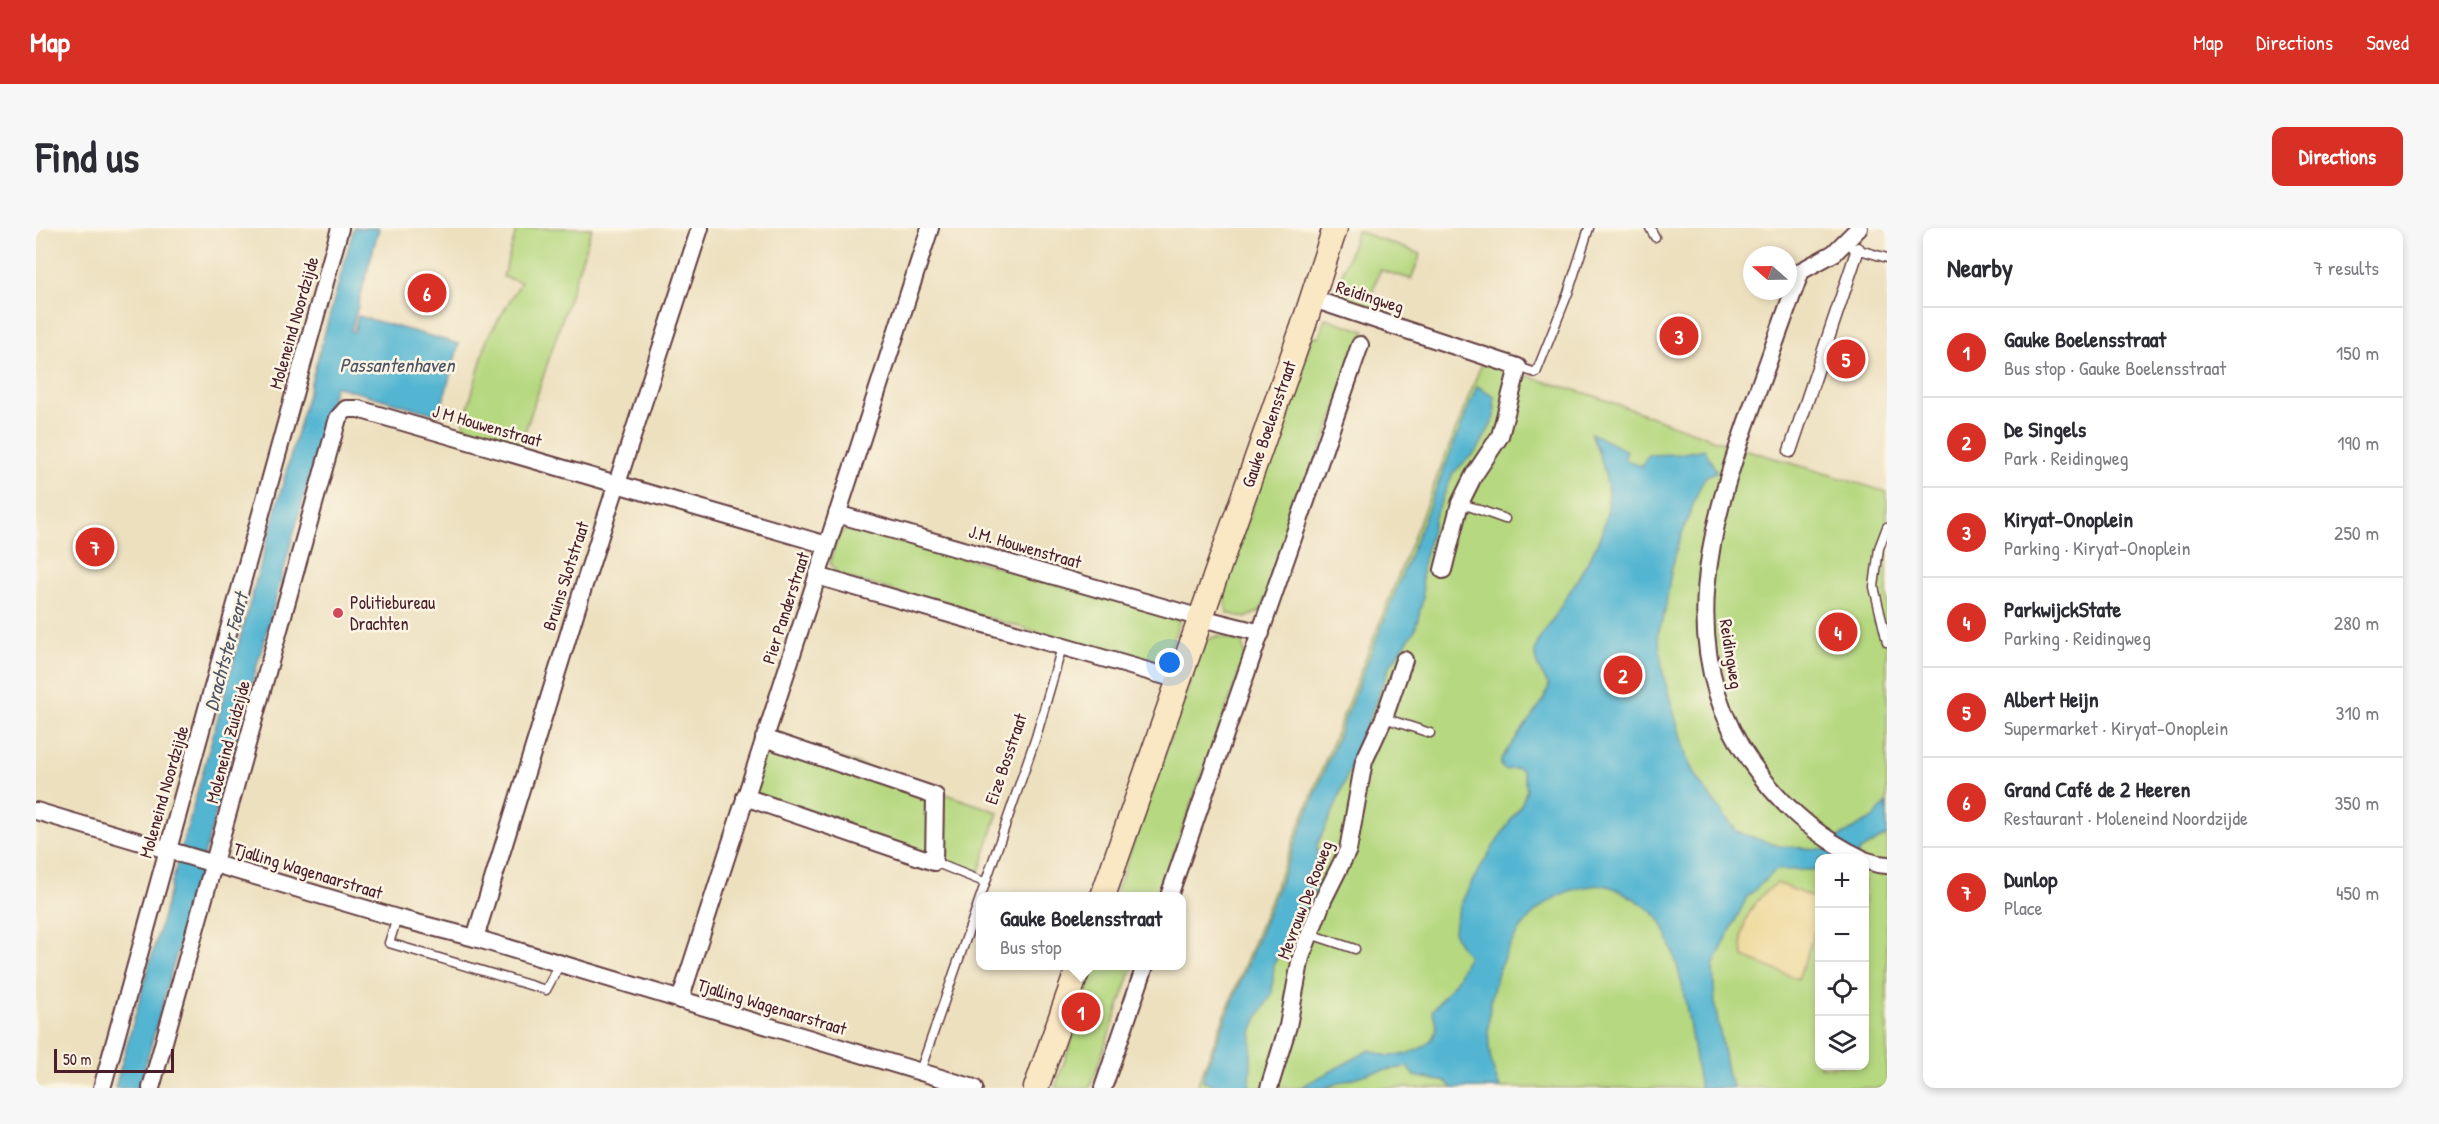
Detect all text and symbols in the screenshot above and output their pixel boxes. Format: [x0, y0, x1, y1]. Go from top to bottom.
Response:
text: Map [30, 23, 70, 61]
text: Map [2193, 28, 2223, 57]
text: Directions [2256, 28, 2333, 57]
text: Saved [2366, 28, 2409, 57]
button: Directions [2272, 127, 2403, 186]
text: Find us [36, 128, 139, 185]
north arrow [1743, 246, 1797, 300]
text: Nearby [1947, 250, 2013, 285]
street label: Moleneind Noordzijde [263, 254, 324, 392]
text: 7 results [2313, 254, 2379, 281]
pin: 6 [408, 270, 446, 316]
street label: Reidingweg [1333, 274, 1407, 319]
pin: 3 [1660, 314, 1698, 358]
text: Gauke Boelensstraat [2004, 324, 2166, 354]
pin: 5 [1826, 336, 1866, 382]
text: 1 [1963, 339, 1970, 366]
text: 150 m [2336, 339, 2379, 366]
water label: Passantenhaven [340, 351, 456, 378]
text: Bus stop · Gauke Boelensstraat [2004, 354, 2226, 381]
street label: Gauke Boelensstraat [1235, 356, 1302, 491]
street label: J M Houwenstraat [430, 398, 545, 453]
text: De Singels [2004, 414, 2086, 444]
text: 2 [1962, 429, 1971, 456]
text: 190 m [2337, 429, 2379, 456]
text: Park · Reidingweg [2004, 444, 2129, 471]
text: Kiryat-Onoplein [2004, 504, 2133, 534]
street label: Bruins Slotstraat [536, 517, 595, 634]
street label: J.M. Houwenstraat [966, 519, 1085, 575]
text: 3 [1962, 519, 1971, 546]
text: 250 m [2334, 519, 2379, 546]
pin: 7 [76, 524, 114, 570]
text: Parking · Kiryat-Onoplein [2004, 534, 2191, 561]
street label: Pier Panderstraat [756, 548, 816, 667]
water label: Drachtster Feart [197, 587, 255, 714]
place label: Politiebureau Drachten [350, 590, 435, 636]
text: ParkwijckState [2004, 594, 2121, 624]
marker: Politiebureau Drachten [331, 606, 345, 620]
text: 4 [1963, 609, 1970, 636]
text: 280 m [2334, 609, 2379, 636]
pin: 4 [1818, 610, 1858, 654]
street label: Reidingweg [1714, 617, 1749, 690]
text: Parking · Reidingweg [2004, 624, 2151, 651]
your location [1155, 648, 1184, 677]
pin: 2 [1604, 652, 1642, 698]
street label: Moleneind Zuidzijde [199, 678, 256, 806]
text: Albert Heijn [2004, 684, 2099, 714]
text: 5 [1962, 699, 1971, 726]
text: 310 m [2336, 699, 2379, 726]
street label: Eize Bosstraat [978, 709, 1033, 808]
text: Supermarket · Kiryat-Onoplein [2004, 714, 2228, 741]
street label: Moleneind Noordzijde [133, 723, 194, 861]
text: Grand Café de 2 Heeren [2004, 774, 2190, 804]
text: 6 [1963, 789, 1970, 816]
text: 350 m [2334, 789, 2379, 816]
text: Restaurant · Moleneind Noordzijde [2004, 804, 2248, 831]
street label: Tjalling Wagenaarstraat [231, 836, 387, 905]
street label: Mevrouw De Rooweg [1270, 837, 1339, 963]
map controls [1815, 854, 1869, 1070]
button: + [1815, 854, 1869, 908]
text: Dunlop [2004, 864, 2057, 894]
text: 7 [1962, 879, 1971, 906]
text: 450 m [2336, 879, 2379, 906]
popup [976, 892, 1186, 970]
text: Place [2004, 894, 2043, 921]
text: Gauke Boelensstraat [1000, 903, 1162, 933]
button: − [1815, 908, 1869, 962]
text: Bus stop [1000, 933, 1062, 960]
button: locate [1815, 962, 1869, 1016]
street label: Tjalling Wagenaarstraat [695, 972, 851, 1041]
pin: 1 [1062, 990, 1100, 1034]
button: layers [1815, 1016, 1869, 1070]
scale bar [54, 1046, 174, 1074]
text: 50 m [63, 1048, 92, 1070]

